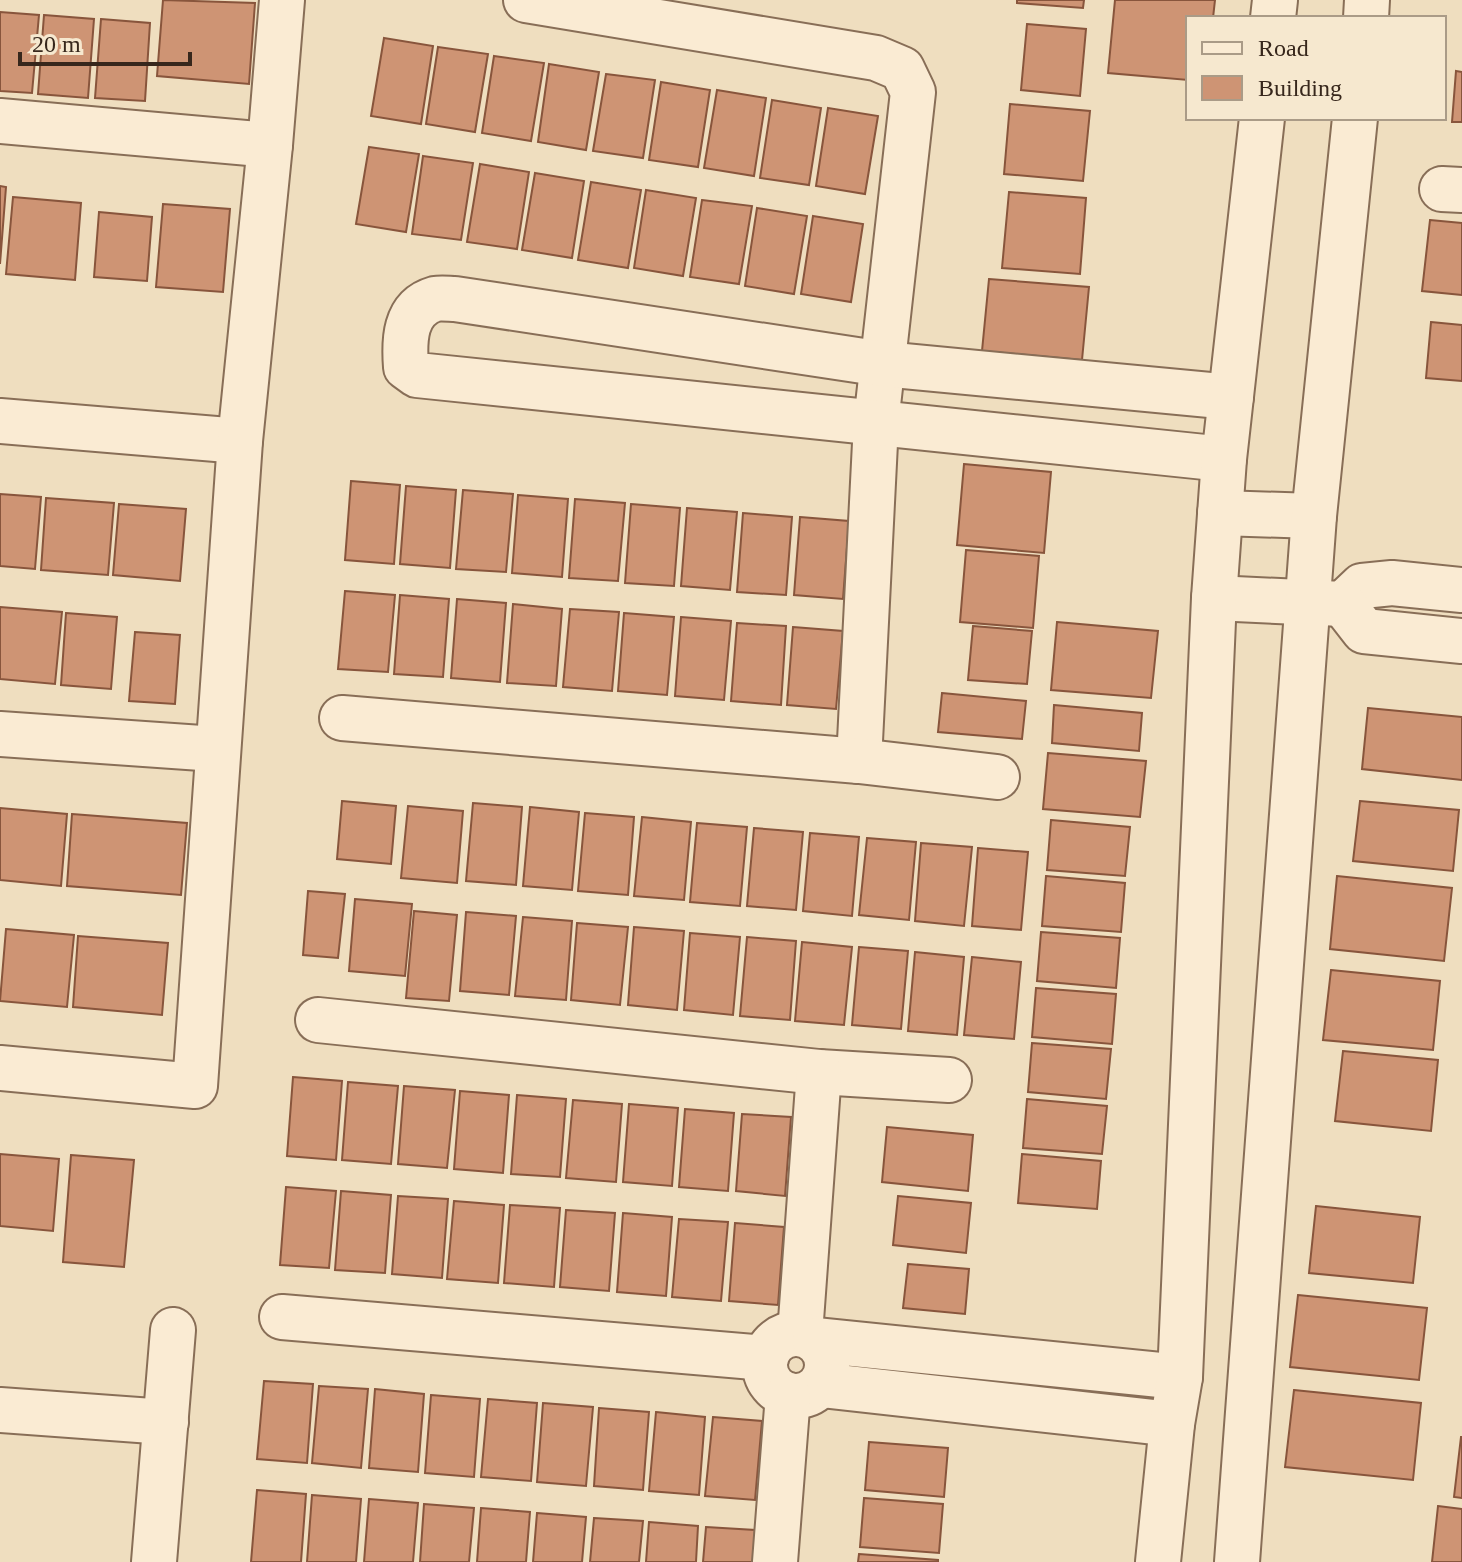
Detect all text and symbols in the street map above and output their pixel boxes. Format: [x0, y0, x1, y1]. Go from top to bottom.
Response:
scale bar [20, 16, 190, 66]
legend [1186, 16, 1446, 120]
text: 20 m [32, 31, 81, 57]
text: Road [1258, 35, 1309, 61]
text: Building [1258, 75, 1342, 101]

